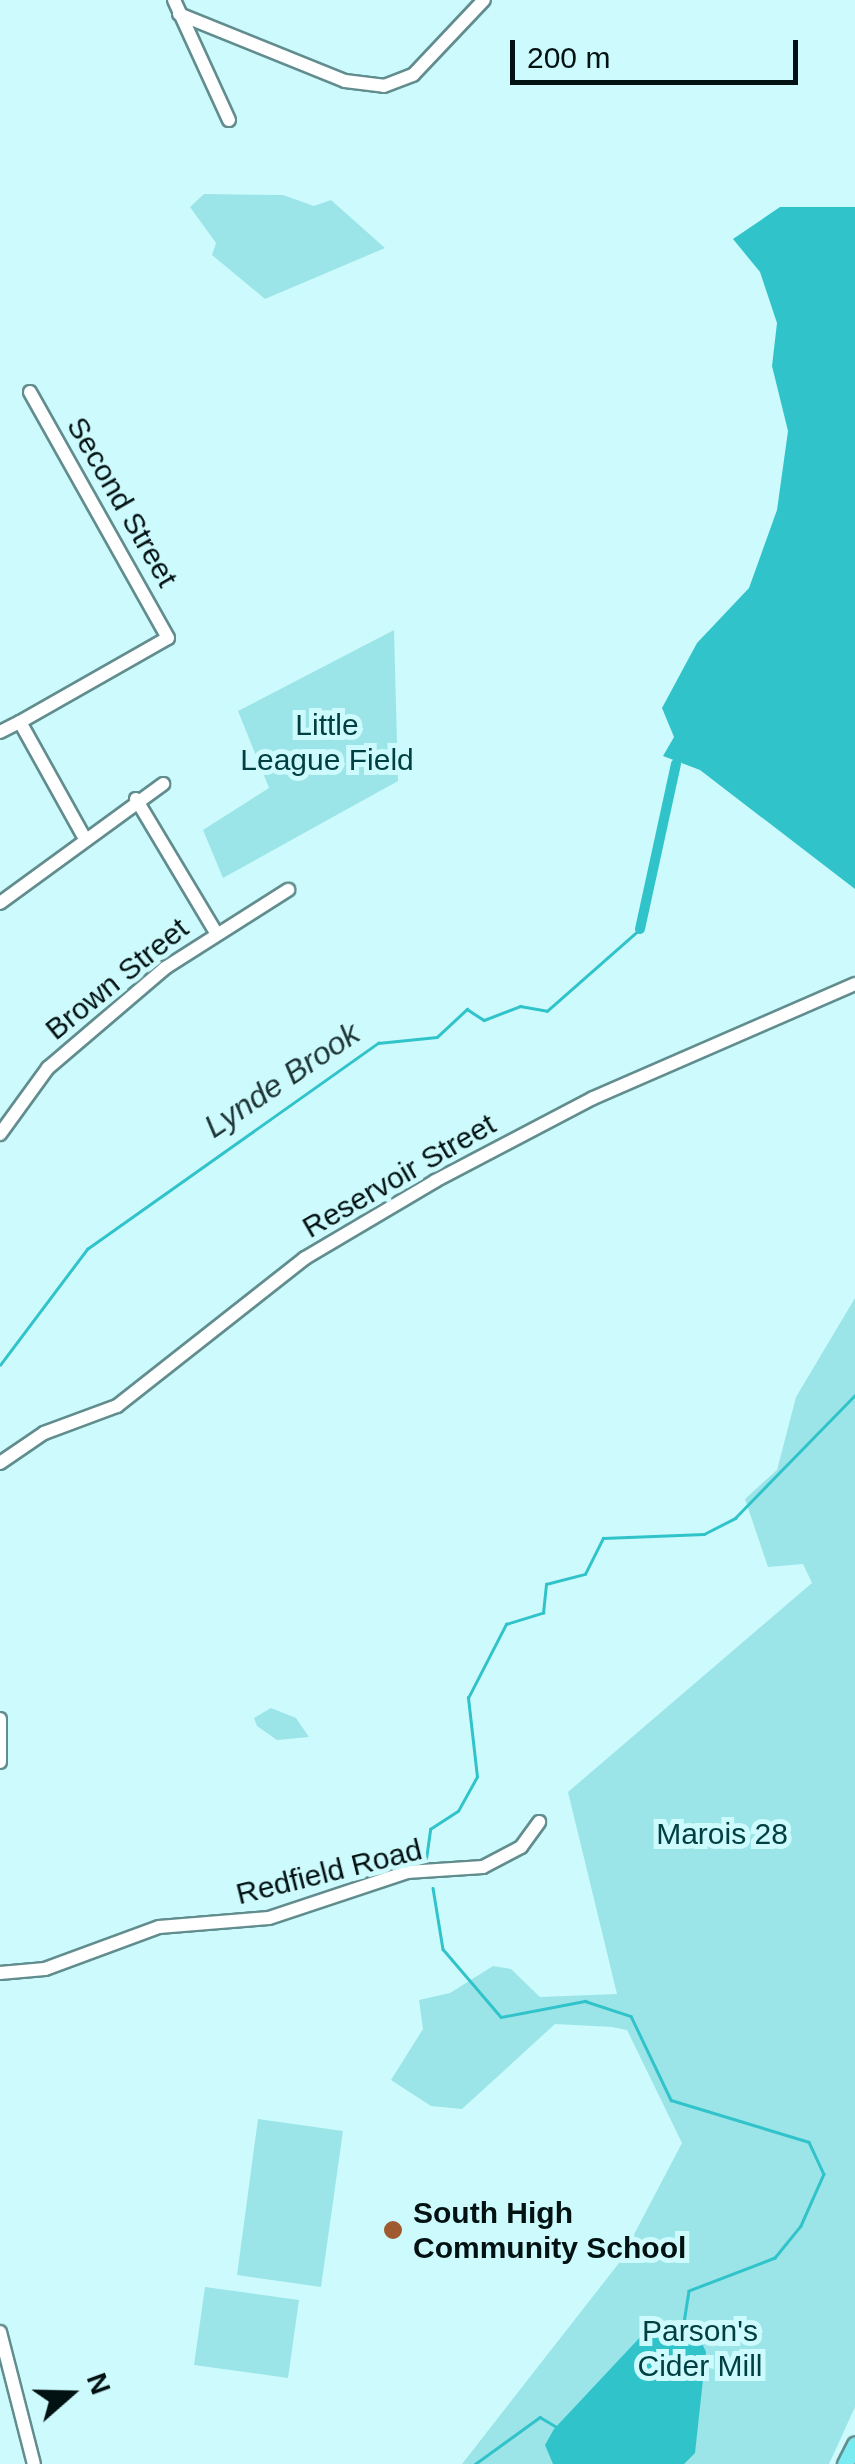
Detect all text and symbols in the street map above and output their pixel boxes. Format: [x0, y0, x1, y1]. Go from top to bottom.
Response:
scale bar [515, 20, 802, 82]
text: 200 m [527, 41, 610, 74]
street label: Second Street [59, 411, 185, 593]
park label: Little League Field [240, 707, 414, 778]
street label: Brown Street [38, 910, 196, 1048]
water label: Lynde Brook [197, 1014, 367, 1146]
street label: Reservoir Street [296, 1106, 502, 1246]
park label: Marois 28 [656, 1816, 788, 1852]
street label: Redfield Road [232, 1832, 426, 1912]
place label: South High Community School [413, 2195, 686, 2266]
marker: South High Community School [382, 2219, 404, 2241]
park label: Parson's Cider Mill [637, 2313, 763, 2384]
north arrow [20, 2344, 120, 2444]
text: N [81, 2369, 117, 2398]

